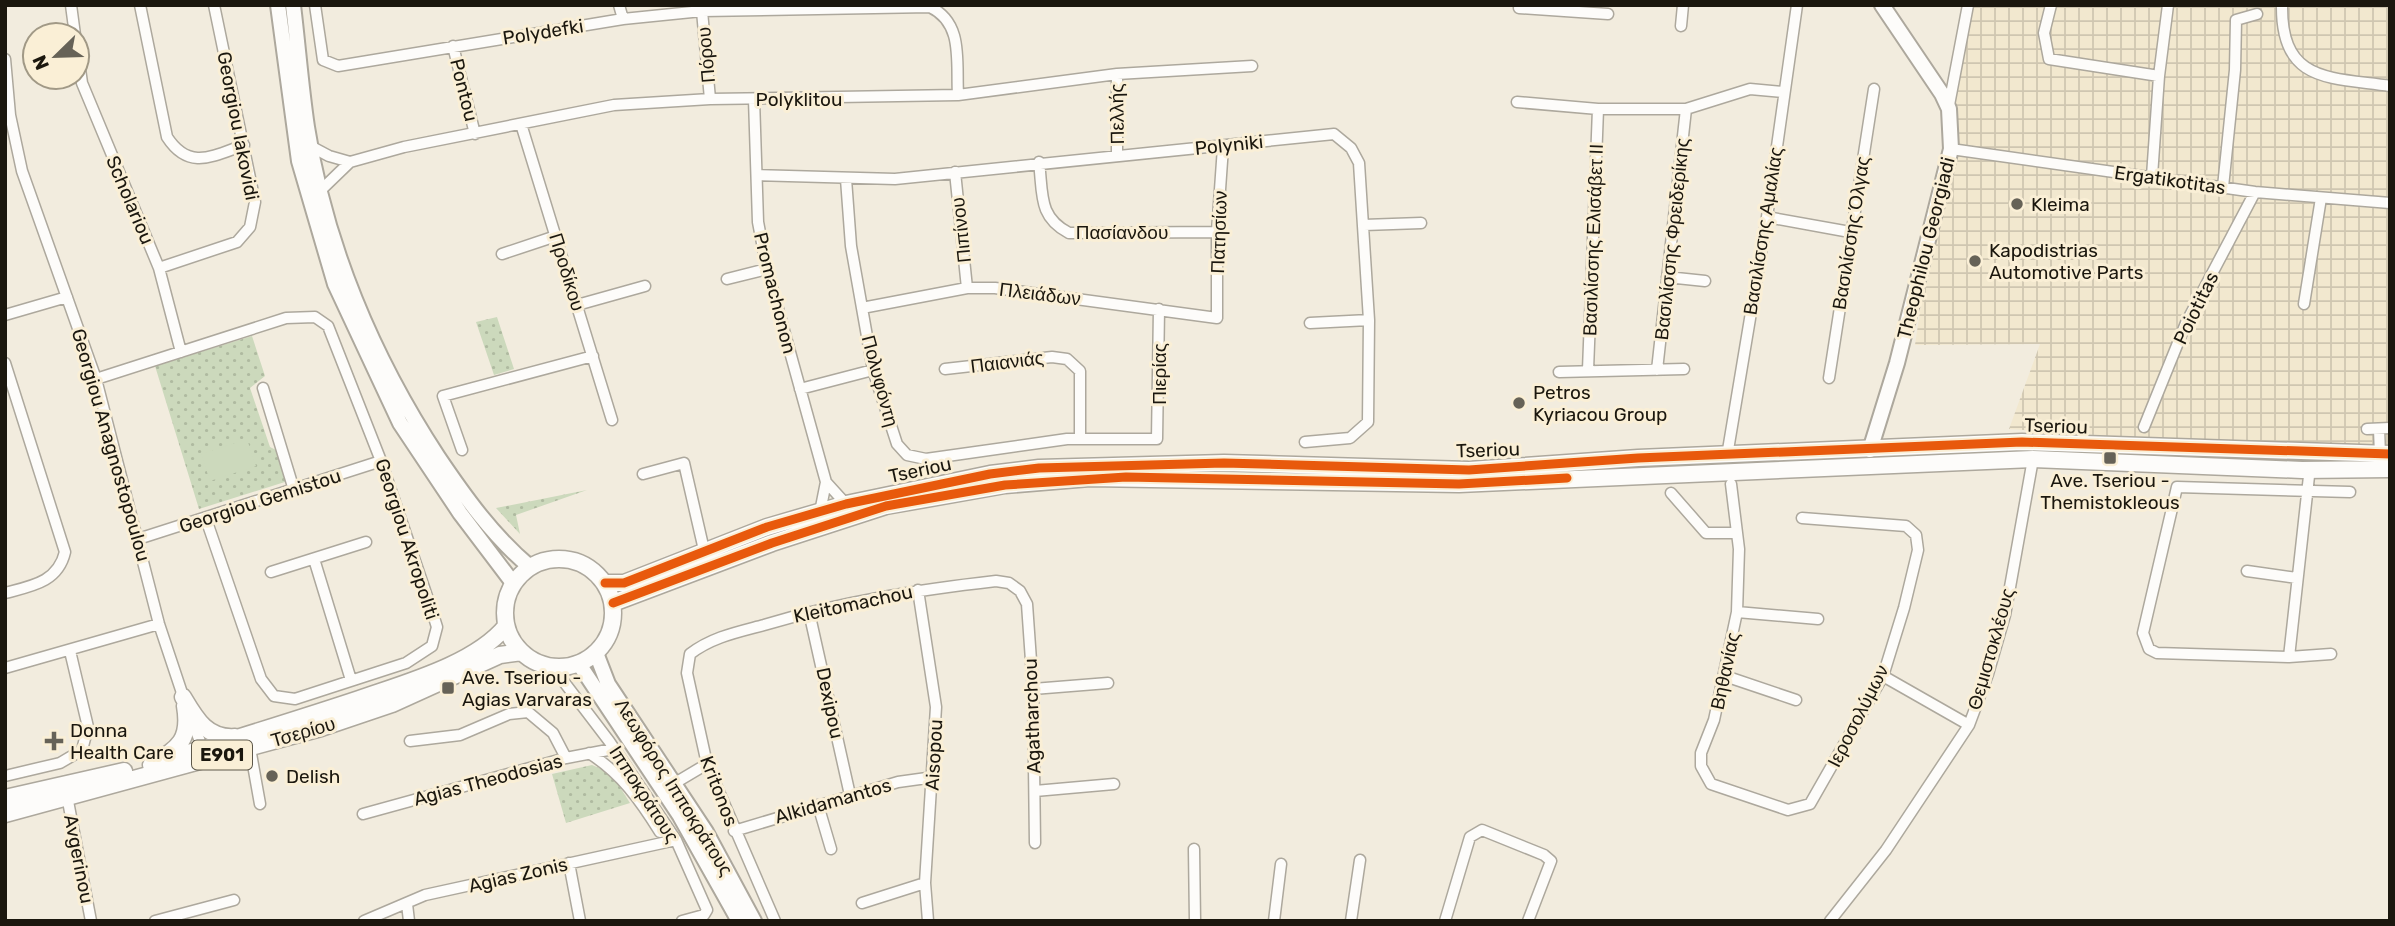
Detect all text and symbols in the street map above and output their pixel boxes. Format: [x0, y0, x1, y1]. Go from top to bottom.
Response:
street label: Polydefki [501, 14, 585, 50]
north arrow [21, 21, 91, 91]
street label: Πόρου [692, 26, 720, 84]
street label: Georgiou Iakovidi [212, 50, 264, 202]
text: N [28, 52, 54, 73]
street label: Pontou [445, 56, 483, 124]
street label: Πελλής [1105, 83, 1129, 145]
street label: Polyklitou [756, 88, 842, 111]
street label: Polyniki [1194, 130, 1264, 160]
street label: Βασιλίσσης Φρειδερίκης [1650, 137, 1694, 341]
street label: Βασιλίσσης Ελισάβετ ΙΙ [1578, 143, 1608, 337]
street label: Βασιλίσσης Αμαλίας [1738, 145, 1788, 317]
street label: Scholariou [101, 152, 159, 248]
street label: Βασιλίσσης Όλγας [1828, 155, 1874, 311]
street label: Theophilou Georgiadi [1892, 155, 1960, 341]
street label: Ergatikotitas [2113, 161, 2227, 199]
street label: Πατησίων [1206, 190, 1232, 274]
place label: Kleima [2031, 193, 2090, 216]
street label: Πιπίνου [946, 196, 976, 264]
marker: Kleima [2009, 196, 2025, 212]
street label: Πασίανδου [1076, 221, 1168, 244]
street label: Προδίκου [544, 230, 590, 314]
street label: Promachonon [749, 230, 801, 356]
place label: Kapodistrias Automotive Parts [1989, 239, 2143, 284]
marker: Kapodistrias Automotive Parts [1967, 253, 1983, 269]
street label: Poiotitas [2169, 268, 2223, 348]
street label: Πλειάδων [998, 278, 1082, 310]
street label: Georgiou Anagnostopoulou [67, 326, 155, 564]
street label: Πολυφόντη [857, 333, 903, 429]
street label: Πιερίας [1148, 343, 1171, 405]
street label: Παιανιάς [969, 346, 1045, 378]
place label: Petros Kyriacou Group [1533, 381, 1667, 426]
marker: Petros Kyriacou Group [1511, 395, 1527, 411]
street label: Tseriou [2024, 413, 2088, 439]
street label: Tseriou [1456, 437, 1520, 463]
marker: Ave. Tseriou - Themistokleous [2102, 450, 2118, 466]
street label: Tseriou [886, 452, 954, 488]
street label: Georgiou Akropoliti [370, 456, 444, 622]
street label: Georgiou Gemistou [176, 464, 344, 538]
place label: Ave. Tseriou - Themistokleous [2040, 469, 2180, 514]
street label: Kleitomachou [791, 580, 915, 628]
street label: Θεμιστοκλέους [1963, 585, 2019, 713]
street label: Βηθανίας [1706, 630, 1744, 712]
street label: Agatharchou [1018, 658, 1046, 774]
street label: Ιεροσολύμων [1822, 661, 1894, 771]
street label: Dexipou [811, 665, 849, 741]
place label: Ave. Tseriou - Agias Varvaras [462, 666, 592, 711]
marker: Ave. Tseriou - Agias Varvaras [440, 680, 456, 696]
street label: Λεωφόρος Ιπποκράτους [610, 694, 738, 880]
street label: Τσερίου [268, 712, 338, 752]
place label: Donna Health Care [70, 719, 174, 764]
street label: Aisopou [921, 719, 947, 791]
marker: Donna Health Care [44, 731, 64, 751]
road number: E901 [192, 740, 252, 770]
street label: Ιπποκράτους [604, 741, 684, 847]
street label: Agias Theodosias [411, 749, 565, 811]
street label: Kritonos [695, 752, 743, 830]
place label: Delish [286, 765, 340, 788]
marker: Delish [264, 768, 280, 784]
street label: Alkidamantos [772, 773, 894, 829]
street label: Avgerinou [59, 813, 99, 905]
street label: Agias Zonis [466, 852, 570, 898]

